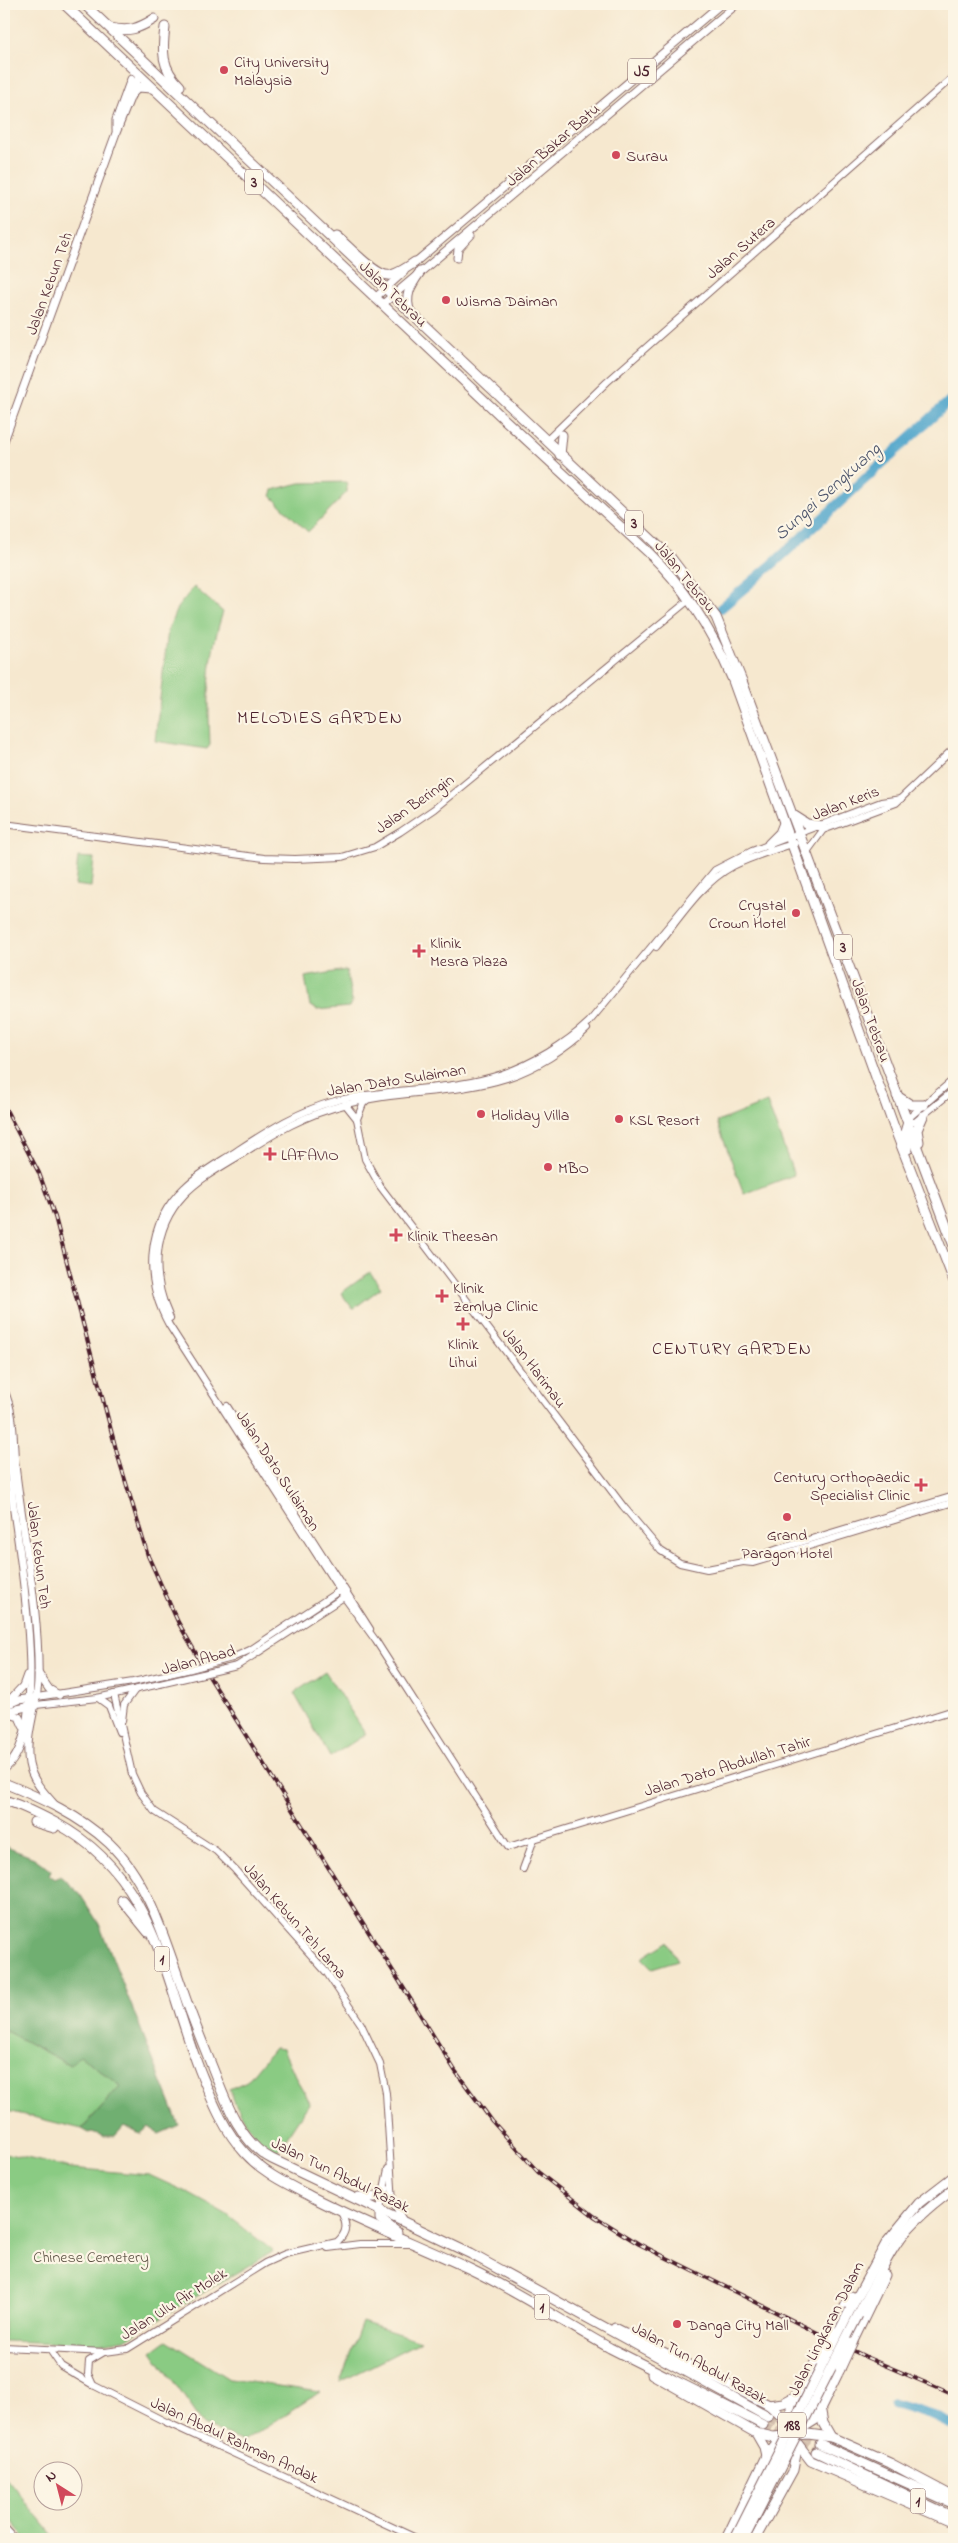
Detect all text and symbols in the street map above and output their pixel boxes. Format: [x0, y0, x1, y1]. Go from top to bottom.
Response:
place label: City University Malaysia [234, 51, 329, 93]
road number: J5 [628, 58, 656, 84]
marker: City University Malaysia [218, 64, 230, 76]
street label: Jalan Bakar Batu [501, 98, 606, 193]
place label: Surau [626, 145, 668, 169]
marker: Surau [610, 149, 622, 161]
road number: 3 [245, 170, 263, 194]
street label: Jalan Sutera [701, 212, 781, 286]
street label: Jalan Kebun Teh [20, 229, 80, 339]
street label: Jalan Tebrau [353, 256, 432, 333]
place label: Wisma Daiman [456, 290, 558, 314]
marker: Wisma Daiman [440, 294, 452, 306]
water label: Sungei Sengkuang [769, 437, 888, 547]
road number: 3 [625, 510, 643, 536]
street label: Jalan Tebrau [648, 536, 721, 619]
district label: MELODIES GARDEN [237, 706, 403, 732]
street label: Jalan Beringin [371, 769, 460, 841]
street label: Jalan Keris [808, 780, 883, 828]
place label: Crystal Crown Hotel [709, 894, 786, 936]
marker: Crystal Crown Hotel [790, 907, 802, 919]
place label: Klinik Mesra Plaza [430, 932, 508, 974]
road number: 3 [834, 934, 852, 960]
marker: Klinik Mesra Plaza [412, 944, 426, 958]
street label: Jalan Tebrau [844, 976, 896, 1066]
street label: Jalan Dato Sulaiman [325, 1058, 468, 1104]
place label: Holiday Villa [491, 1104, 569, 1128]
marker: Holiday Villa [475, 1108, 487, 1120]
place label: KSL Resort [629, 1109, 700, 1133]
marker: KSL Resort [613, 1113, 625, 1125]
place label: LAFAVIO [281, 1144, 339, 1168]
marker: LAFAVIO [263, 1147, 277, 1161]
place label: MBO [558, 1157, 589, 1181]
marker: MBO [542, 1161, 554, 1173]
place label: Klinik Theesan [407, 1225, 498, 1249]
marker: Klinik Theesan [389, 1228, 403, 1242]
place label: Klinik Zemlya Clinic [453, 1277, 539, 1319]
marker: Klinik Zemlya Clinic [435, 1289, 449, 1303]
marker: Klinik Lihui [456, 1317, 470, 1331]
street label: Jalan Harimau [495, 1323, 572, 1414]
place label: Klinik Lihui [447, 1333, 480, 1375]
district label: CENTURY GARDEN [652, 1337, 812, 1363]
street label: Jalan Dato Sulaiman [229, 1406, 326, 1537]
place label: Century Orthopaedic Specialist Clinic [774, 1466, 911, 1508]
marker: Century Orthopaedic Specialist Clinic [914, 1478, 928, 1492]
street label: Jalan Kebun Teh [20, 1500, 57, 1610]
marker: Grand Paragon Hotel [781, 1511, 793, 1523]
place label: Grand Paragon Hotel [742, 1524, 833, 1566]
street label: Jalan Abad [159, 1640, 238, 1682]
street label: Jalan Dato Abdullah Tahir [641, 1730, 814, 1804]
street label: Jalan Kebun Teh Lama [237, 1858, 352, 1985]
road number: 1 [154, 1946, 170, 1972]
street label: Jalan Tun Abdul Razak [267, 2132, 414, 2220]
park label: Chinese Cemetery [33, 2246, 149, 2270]
street label: Jalan Lingkaran Dalam [782, 2257, 871, 2400]
street label: Jalan Ulu Air Molek [116, 2262, 233, 2347]
road number: 1 [534, 2294, 550, 2320]
place label: Danga City Mall [686, 2314, 789, 2338]
street label: Jalan Tun Abdul Razak [627, 2316, 772, 2412]
marker: Danga City Mall [671, 2318, 683, 2330]
street label: Jalan Abdul Rahman Andak [146, 2391, 323, 2491]
road number: 188 [778, 2412, 806, 2438]
north arrow [32, 2460, 82, 2510]
text: N [41, 2465, 61, 2488]
road number: 1 [910, 2488, 926, 2514]

